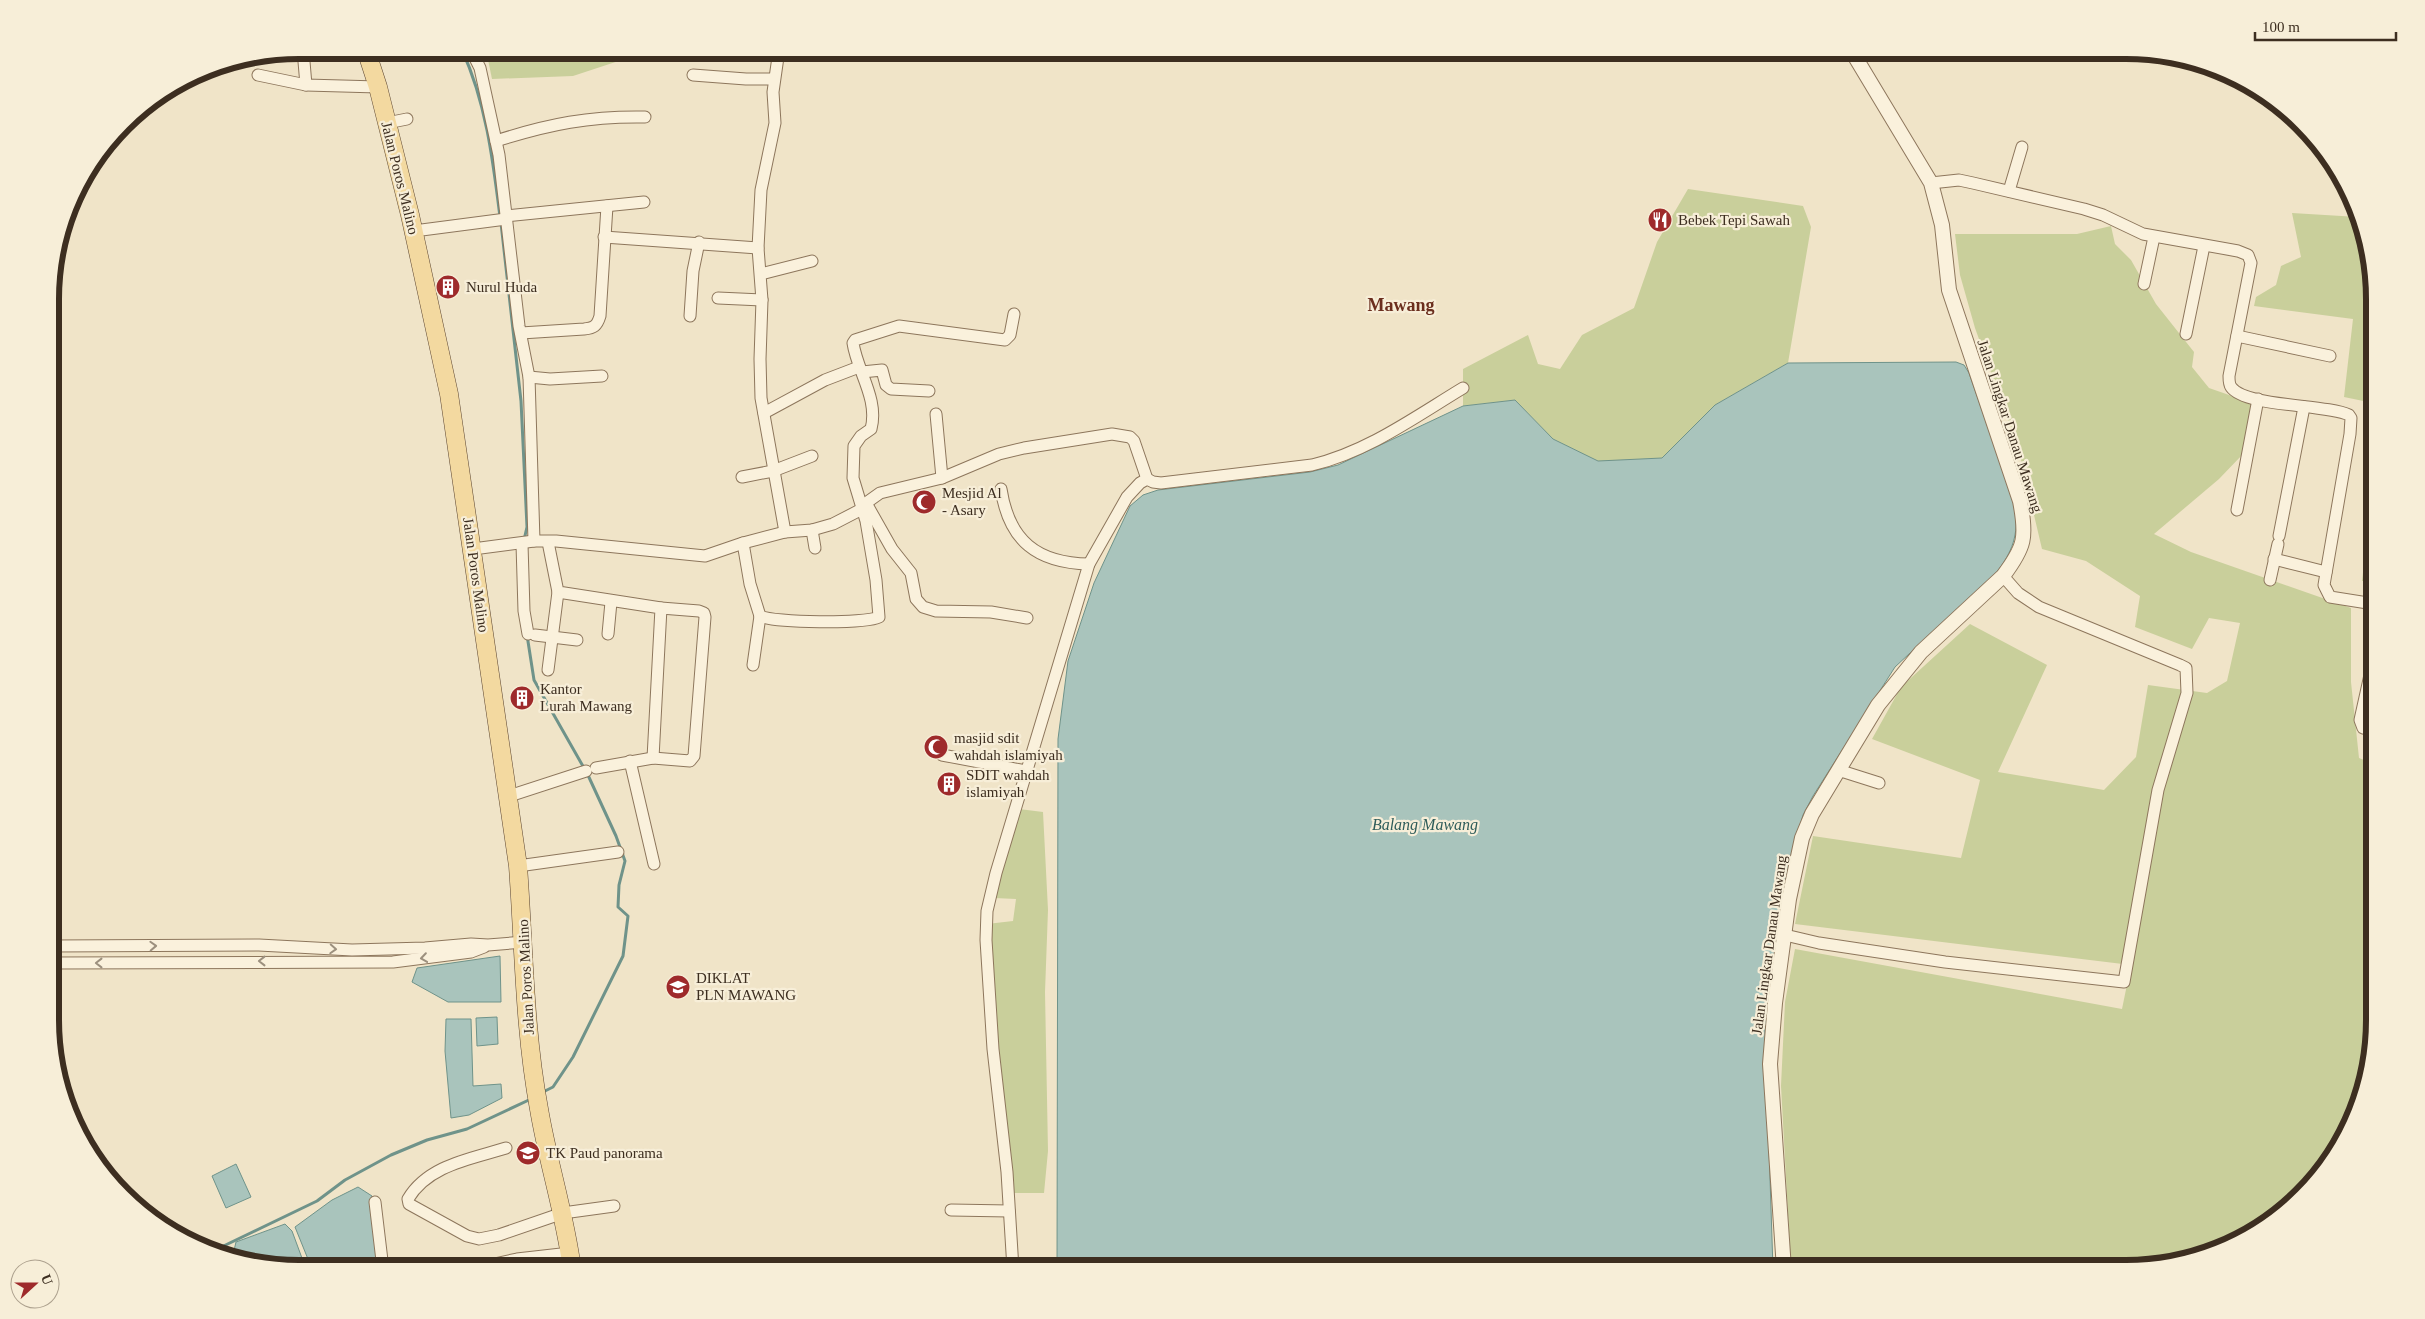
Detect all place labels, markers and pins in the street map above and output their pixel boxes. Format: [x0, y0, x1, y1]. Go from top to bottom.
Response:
restaurant icon: Bebek Tepi Sawah [1647, 207, 1673, 233]
place label: Bebek Tepi Sawah [1678, 212, 1790, 228]
building icon: Nurul Huda [435, 274, 461, 300]
place label: Nurul Huda [466, 279, 538, 295]
place label: Mesjid Al - Asary [942, 485, 1002, 518]
mosque icon: Mesjid Al - Asary [911, 489, 937, 515]
place label: Kantor Lurah Mawang [540, 681, 633, 714]
building icon: Kantor Lurah Mawang [509, 685, 535, 711]
place label: masjid sdit wahdah islamiyah [954, 730, 1063, 763]
mosque icon: masjid sdit wahdah islamiyah [923, 734, 949, 760]
place label: SDIT wahdah islamiyah [966, 767, 1050, 800]
building icon: SDIT wahdah islamiyah [936, 771, 962, 797]
place label: DIKLAT PLN MAWANG [696, 970, 796, 1003]
school or university icon: DIKLAT PLN MAWANG [665, 974, 691, 1000]
school or university icon: TK Paud panorama [515, 1140, 541, 1166]
place label: TK Paud panorama [546, 1145, 663, 1161]

